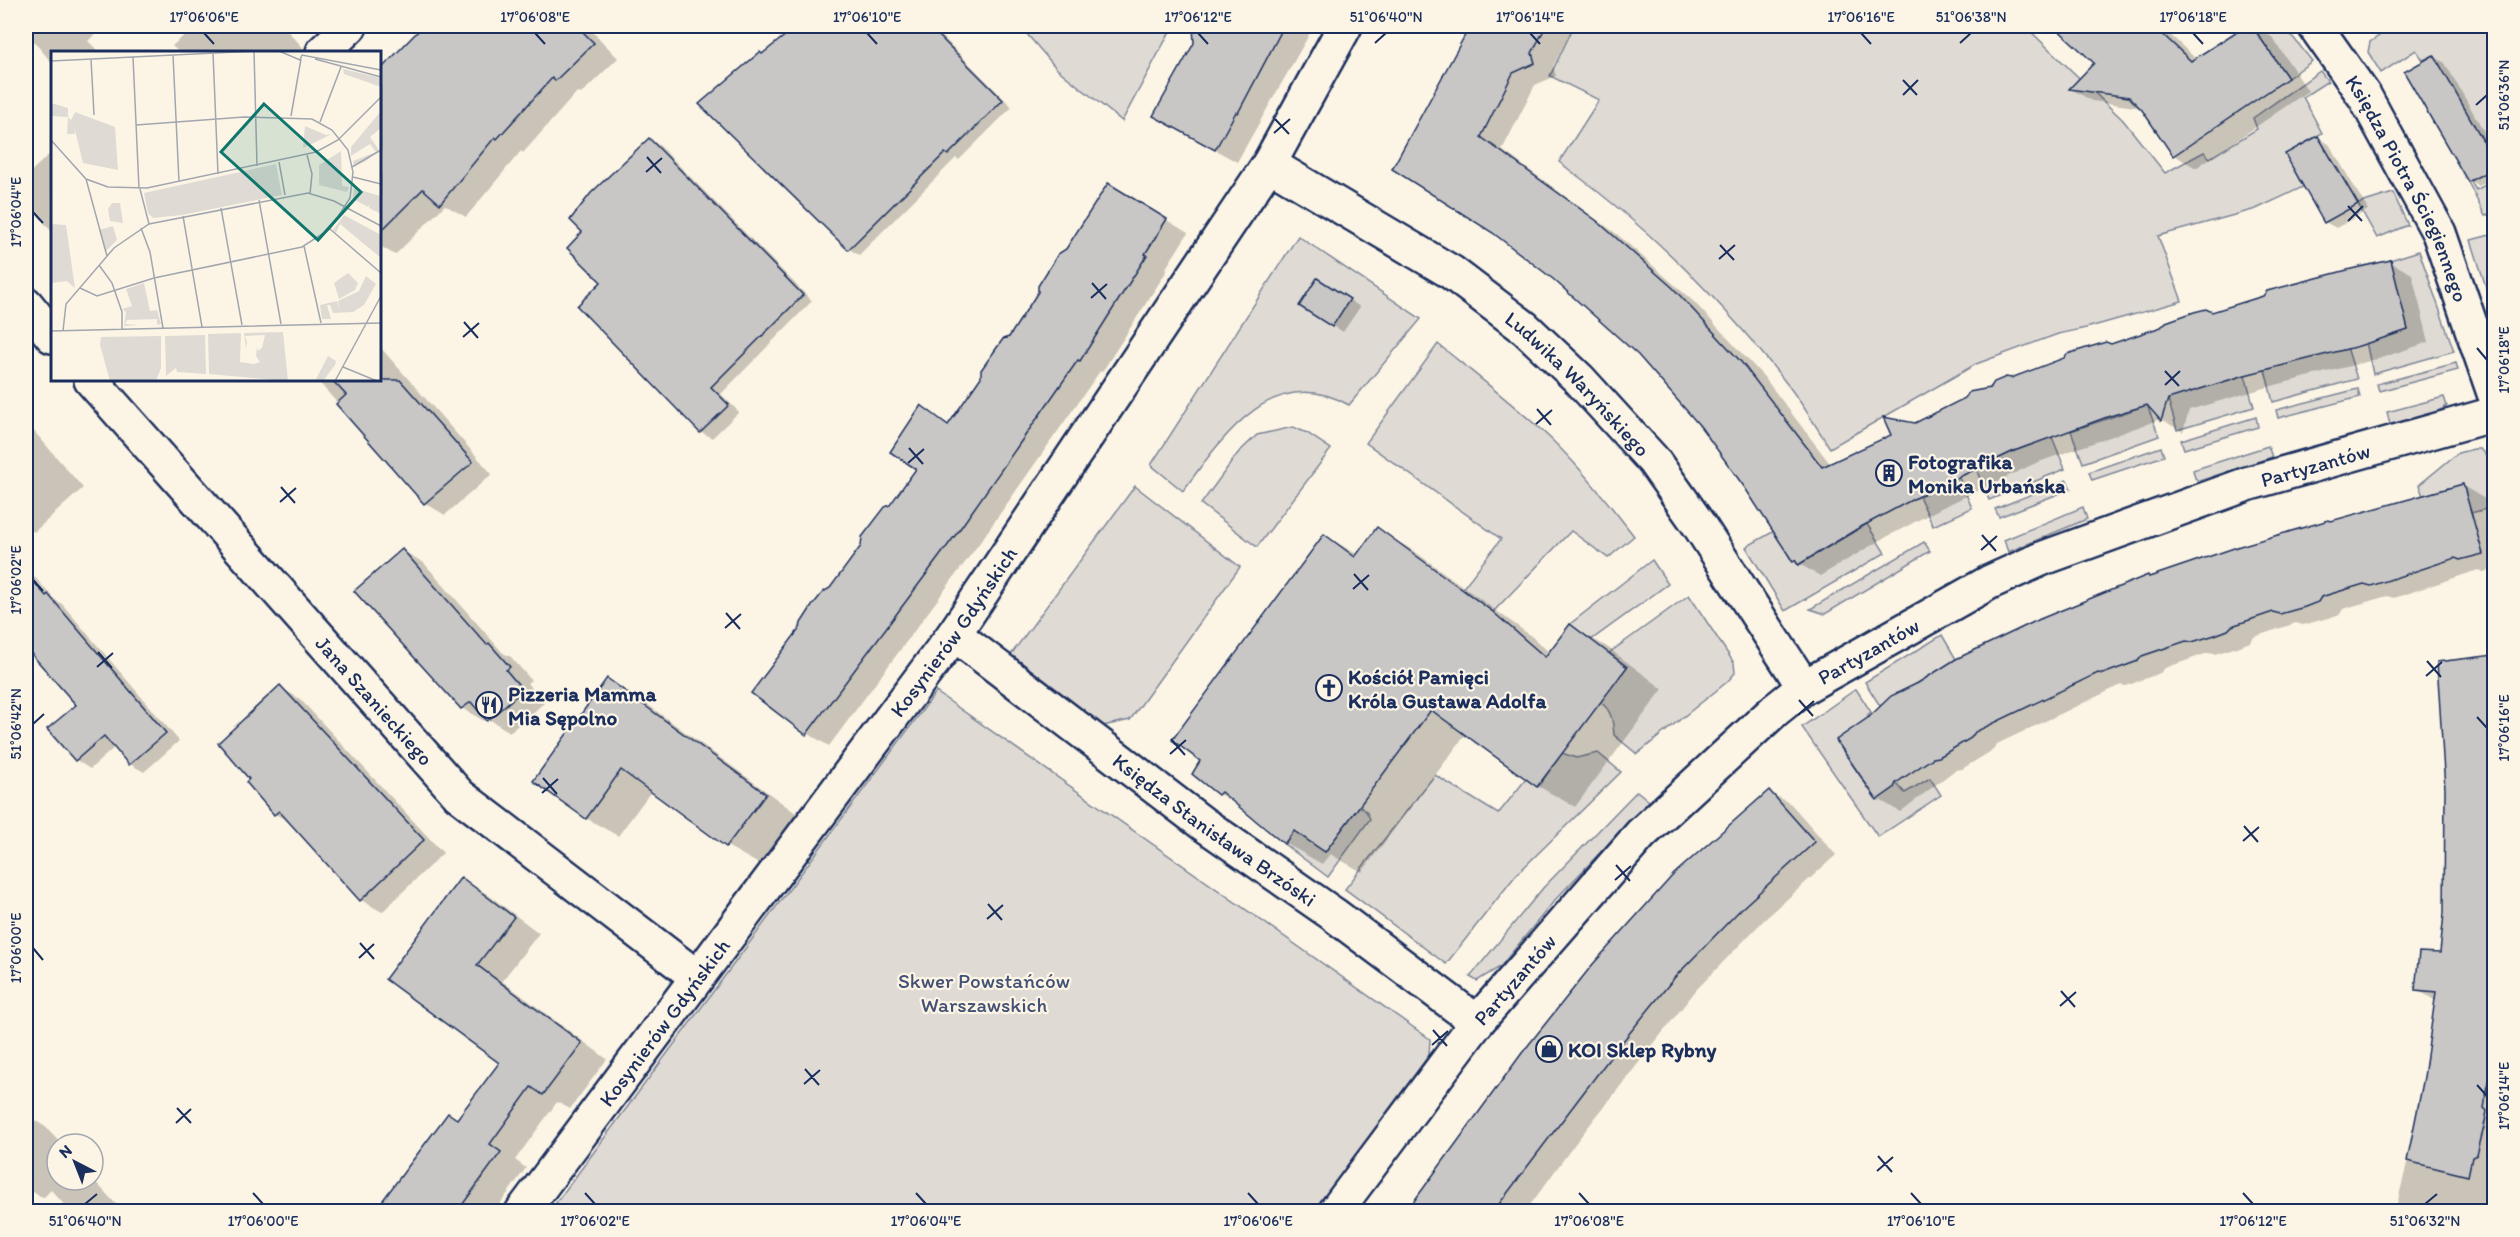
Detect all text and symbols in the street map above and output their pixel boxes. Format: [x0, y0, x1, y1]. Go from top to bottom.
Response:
text: 17°06'06"E [169, 8, 239, 26]
text: 17°06'08"E [500, 8, 570, 26]
text: 17°06'10"E [833, 8, 901, 26]
text: 17°06'12"E [1164, 8, 1232, 26]
text: 51°06'40"N [1349, 8, 1423, 26]
text: 17°06'14"E [1496, 8, 1564, 26]
text: 17°06'16"E [1827, 8, 1895, 26]
text: 51°06'38"N [1935, 8, 2007, 26]
text: 17°06'18"E [2159, 8, 2227, 26]
inset map [51, 51, 381, 381]
text: 51°06'36"N [2495, 60, 2513, 130]
street label: Księdza Piotra Ściegiennego [2341, 70, 2474, 305]
text: 17°06'04"E [7, 177, 25, 247]
street label: Ludwika Waryńskiego [1501, 305, 1656, 461]
text: 17°06'18"E [2495, 326, 2513, 394]
street label: Partyzantów [2258, 437, 2373, 492]
place label: Fotografika Monika Urbańska [1908, 449, 2066, 498]
building icon: Fotografika Monika Urbańska [1874, 458, 1904, 488]
street label: Kosynierów Gdyńskich [884, 541, 1022, 722]
text: 17°06'02"E [7, 545, 25, 615]
street label: Partyzantów [1813, 612, 1923, 689]
street label: Jana Szanieckiego [311, 630, 439, 770]
place label: Kościół Pamięci Króla Gustawa Adolfa [1348, 664, 1547, 713]
church icon: Kościół Pamięci Króla Gustawa Adolfa [1314, 673, 1344, 703]
place label: Pizzeria Mamma Mia Sępolno [508, 681, 657, 731]
text: 51°06'42"N [7, 688, 25, 760]
restaurant icon: Pizzeria Mamma Mia Sępolno [474, 690, 504, 720]
text: 17°06'16"E [2495, 694, 2513, 762]
street label: Księdza Stanisława Brzóski [1108, 747, 1321, 911]
text: 17°06'00"E [7, 912, 25, 984]
street label: Partyzantów [1468, 929, 1561, 1030]
street label: Kosynierów Gdyńskich [593, 933, 735, 1111]
park label: Skwer Powstańców Warszawskich [898, 968, 1070, 1017]
shop icon: KOI Sklep Rybny [1534, 1034, 1564, 1064]
place label: KOI Sklep Rybny [1568, 1037, 1717, 1063]
text: 17°06'14"E [2495, 1062, 2513, 1130]
north arrow [45, 1132, 105, 1192]
text: N [55, 1141, 76, 1162]
text: 51°06'40"N [48, 1212, 122, 1230]
text: 17°06'00"E [227, 1212, 299, 1230]
text: 17°06'02"E [560, 1212, 630, 1230]
text: 17°06'04"E [891, 1212, 961, 1230]
text: 17°06'06"E [1223, 1212, 1293, 1230]
text: 17°06'08"E [1554, 1212, 1624, 1230]
text: 17°06'10"E [1887, 1212, 1955, 1230]
text: 17°06'12"E [2219, 1212, 2287, 1230]
text: 51°06'32"N [2390, 1212, 2460, 1230]

